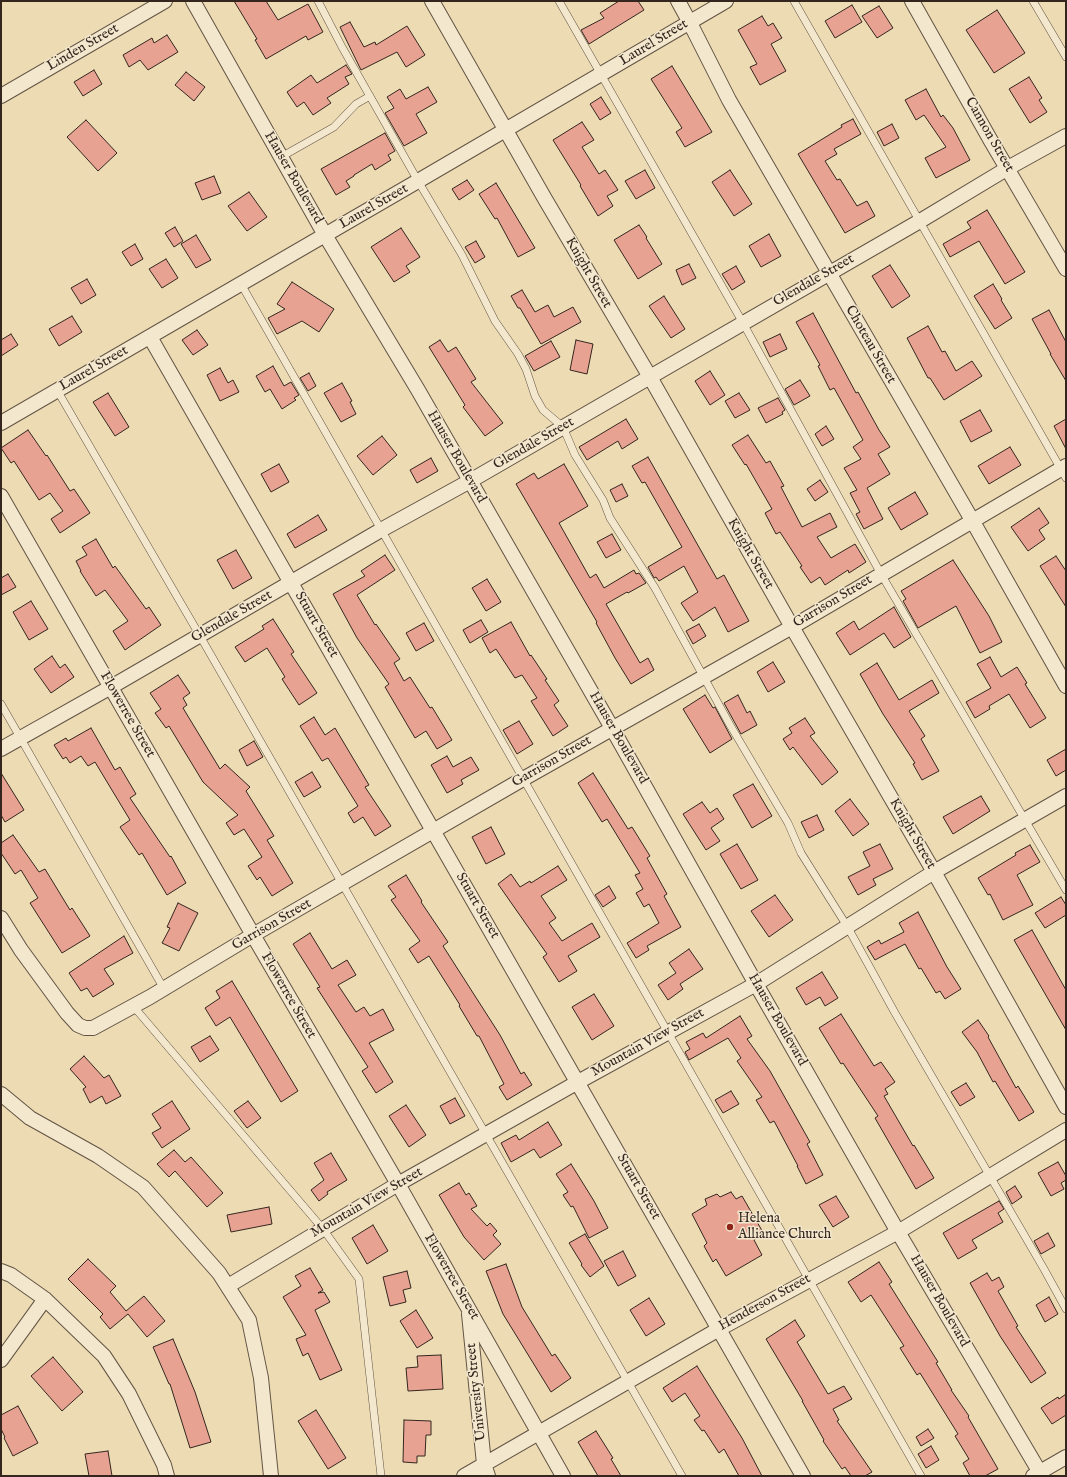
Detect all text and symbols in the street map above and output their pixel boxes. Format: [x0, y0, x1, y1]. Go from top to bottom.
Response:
street label: Laurel Street [617, 16, 691, 70]
street label: Linden Street [44, 21, 122, 75]
street label: Cannon Street [961, 95, 1017, 175]
street label: Hauser Boulevard [260, 129, 326, 227]
street label: Laurel Street [337, 181, 411, 233]
street label: Knight Street [561, 235, 615, 311]
street label: Glendale Street [771, 251, 857, 311]
street label: Choteau Street [841, 303, 899, 387]
street label: Laurel Street [57, 343, 131, 395]
street label: Hauser Boulevard [423, 408, 489, 506]
street label: Glendale Street [491, 414, 577, 474]
street label: Knight Street [723, 516, 777, 592]
street label: Garrison Street [791, 572, 875, 632]
street label: Glendale Street [189, 587, 275, 647]
street label: Stuart Street [290, 589, 342, 661]
street label: Flowerree Street [96, 669, 158, 761]
street label: Hauser Boulevard [585, 689, 651, 787]
street label: Garrison Street [509, 732, 595, 792]
street label: Knight Street [885, 796, 939, 872]
street label: Stuart Street [451, 870, 503, 942]
street label: Garrison Street [229, 895, 315, 955]
street label: Flowerree Street [257, 950, 319, 1042]
street label: Hauser Boulevard [744, 971, 810, 1069]
street label: Mountain View Street [589, 1005, 707, 1081]
street label: Stuart Street [612, 1151, 664, 1223]
street label: Mountain View Street [308, 1164, 426, 1242]
place label: Helena Alliance Church [738, 1211, 831, 1244]
marker: Helena Alliance Church [725, 1222, 735, 1232]
street label: Flowerree Street [420, 1231, 482, 1323]
street label: Hauser Boulevard [906, 1252, 972, 1350]
street label: Henderson Street [716, 1271, 814, 1335]
street label: University Street [463, 1342, 491, 1442]

